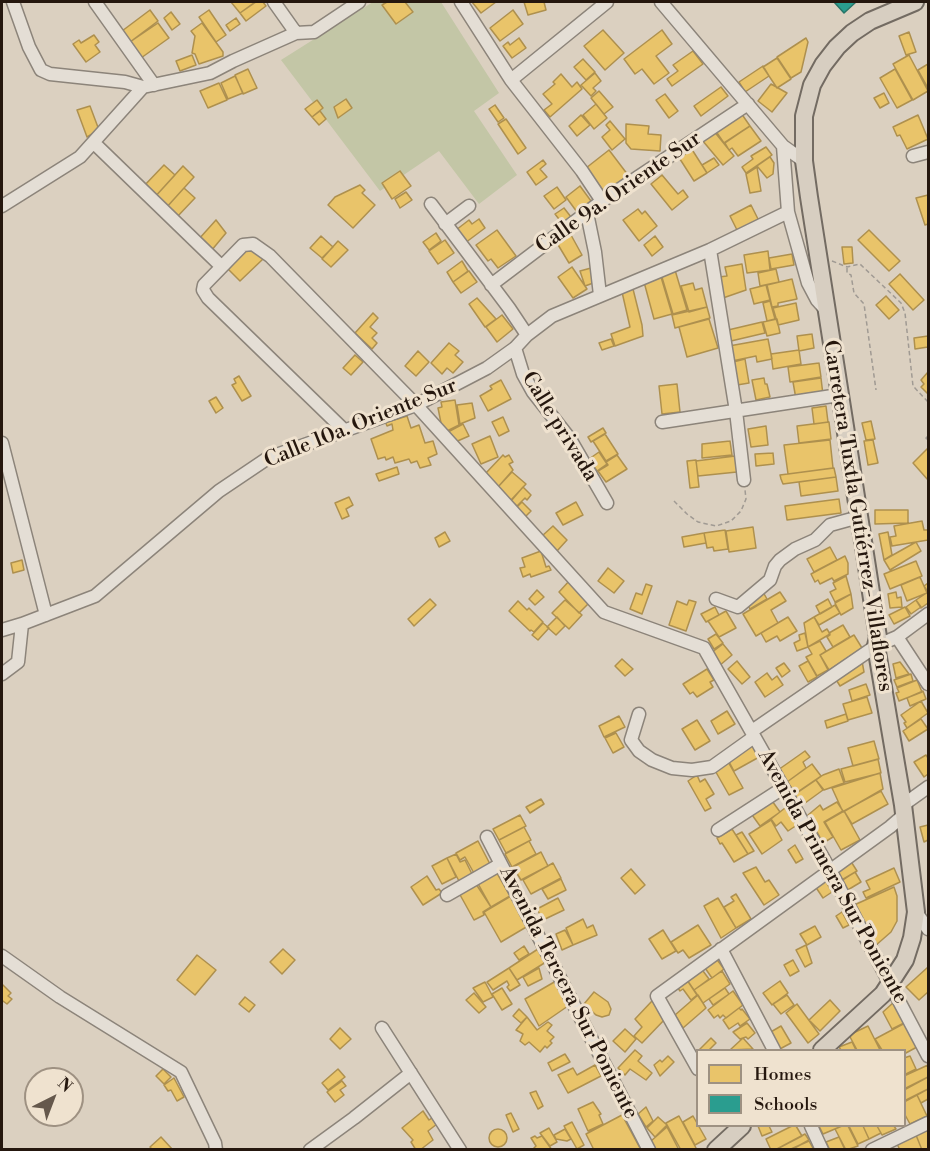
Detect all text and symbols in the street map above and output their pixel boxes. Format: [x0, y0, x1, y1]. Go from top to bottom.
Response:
street label: Calle 9a. Oriente Sur [531, 126, 707, 260]
street label: Carretera Tuxtla Gutiérrez-Villaflores [817, 338, 897, 694]
street label: Calle privada [515, 368, 603, 486]
street label: Calle 10a. Oriente Sur [261, 374, 461, 474]
street label: Avenida Primera Sur Poniente [751, 745, 913, 1009]
street label: Avenida Tercera Sur Poniente [493, 862, 643, 1124]
legend [696, 1049, 906, 1127]
text: Homes [754, 1063, 811, 1086]
north arrow [24, 1067, 84, 1127]
text: N [53, 1073, 76, 1097]
text: Schools [754, 1093, 817, 1116]

